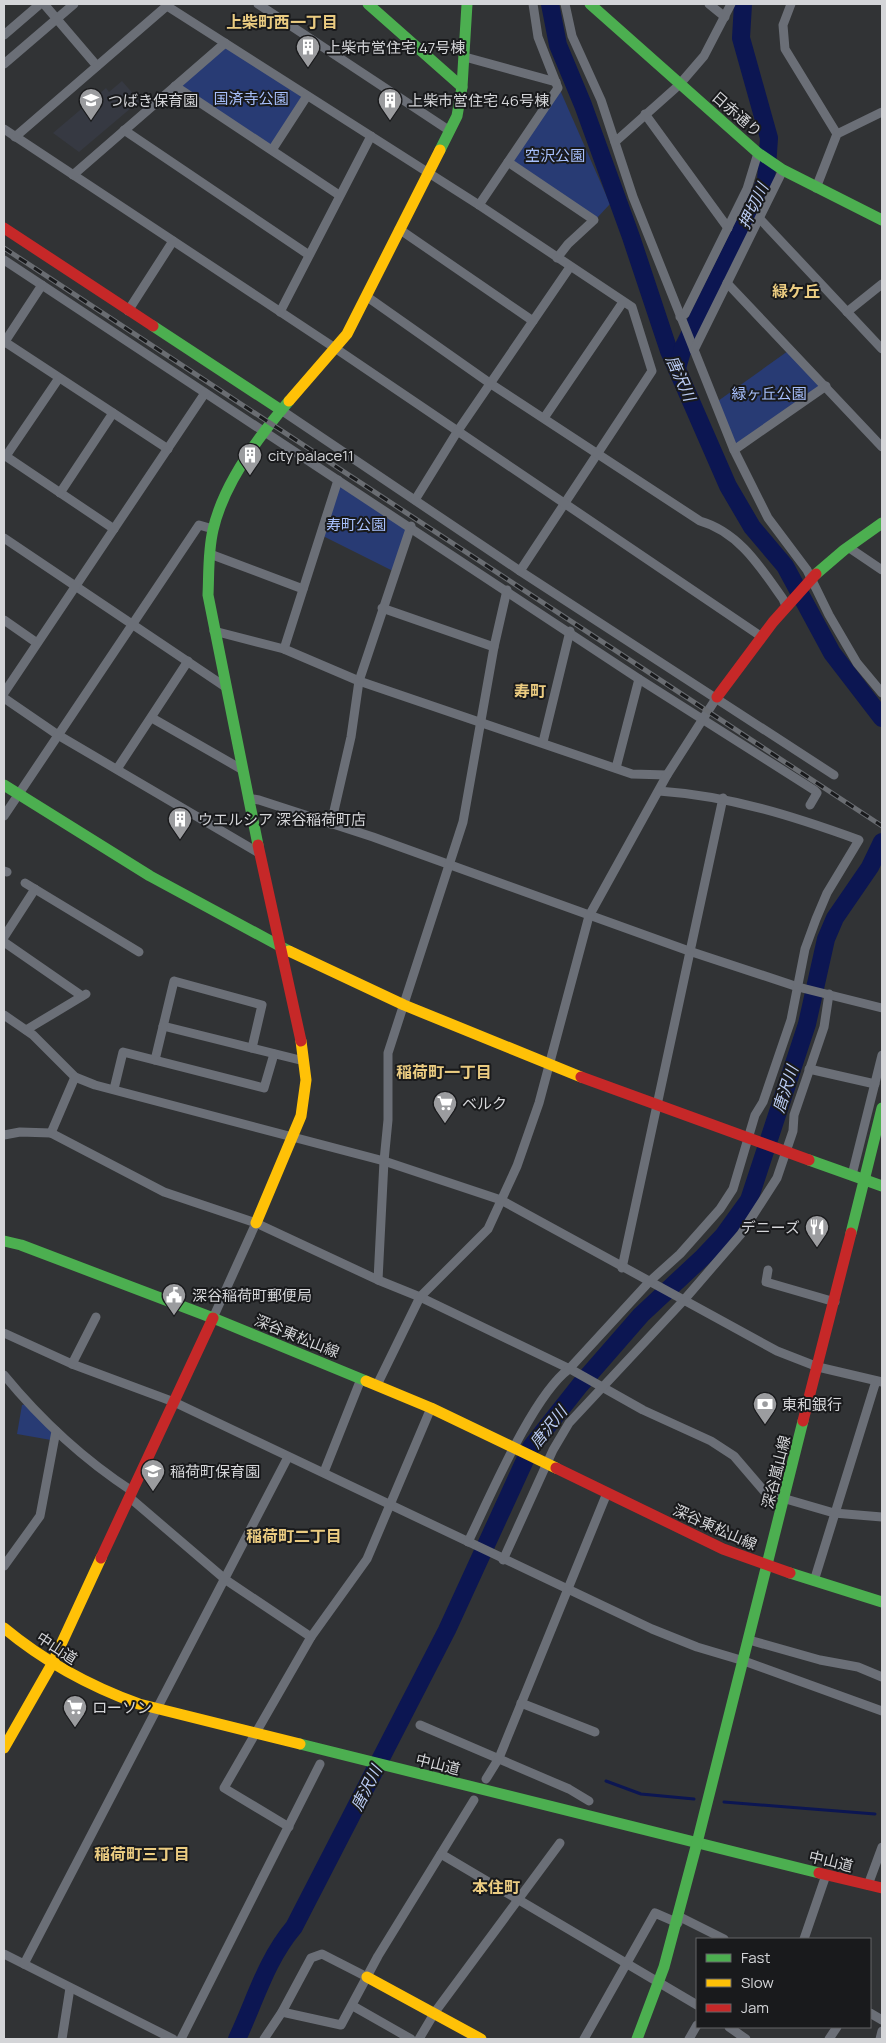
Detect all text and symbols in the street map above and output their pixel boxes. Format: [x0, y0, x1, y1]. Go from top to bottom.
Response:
district label: 上柴町西一丁目 [226, 11, 338, 33]
building icon: 上柴市営住宅 47号棟 [295, 34, 321, 68]
place label: 上柴市営住宅 47号棟 [326, 37, 465, 58]
street label: 日赤通り [707, 86, 767, 142]
school or university icon: つばき保育園 [78, 87, 104, 121]
building icon: 上柴市営住宅 46号棟 [377, 87, 403, 121]
park label: 国済寺公園 [213, 88, 289, 109]
place label: つばき保育園 [108, 90, 198, 111]
place label: 上柴市営住宅 46号棟 [408, 90, 549, 111]
park label: 空沢公園 [525, 145, 585, 166]
water label: 押切川 [733, 178, 774, 232]
district label: 緑ケ丘 [772, 280, 820, 302]
water label: 唐沢川 [661, 352, 702, 406]
park label: 緑ヶ丘公園 [731, 383, 807, 404]
building icon: city palace11 [237, 442, 263, 476]
place label: city palace11 [268, 445, 354, 466]
park label: 寿町公園 [326, 514, 386, 535]
district label: 寿町 [514, 680, 546, 702]
building icon: ウエルシア 深谷稲荷町店 [167, 806, 193, 840]
place label: ウエルシア 深谷稲荷町店 [198, 809, 366, 830]
district label: 稲荷町一丁目 [396, 1061, 492, 1083]
water label: 唐沢川 [767, 1061, 803, 1115]
supermarket icon: ベルク [432, 1090, 458, 1124]
place label: ベルク [462, 1093, 507, 1114]
restaurant icon: デニーズ [804, 1214, 830, 1248]
place label: デニーズ [741, 1217, 800, 1238]
public building icon: 深谷稲荷町郵便局 [161, 1282, 187, 1316]
place label: 深谷稲荷町郵便局 [192, 1285, 312, 1306]
street label: 深谷東松山線 [251, 1309, 343, 1363]
bank icon: 東和銀行 [752, 1391, 778, 1425]
place label: 東和銀行 [782, 1394, 842, 1415]
water label: 唐沢川 [524, 1400, 573, 1453]
street label: 深谷嵐山線 [757, 1433, 795, 1511]
school or university icon: 稲荷町保育園 [140, 1458, 166, 1492]
place label: 稲荷町保育園 [170, 1461, 260, 1482]
street label: 深谷東松山線 [670, 1499, 760, 1555]
district label: 稲荷町二丁目 [246, 1525, 342, 1547]
street label: 中山道 [32, 1627, 82, 1669]
supermarket icon: ローソン [62, 1694, 88, 1728]
place label: ローソン [92, 1697, 152, 1718]
street label: 中山道 [414, 1748, 462, 1780]
water label: 唐沢川 [345, 1760, 388, 1814]
district label: 稲荷町三丁目 [94, 1843, 190, 1865]
street label: 中山道 [807, 1845, 855, 1877]
district label: 本住町 [472, 1876, 520, 1898]
legend [696, 1938, 871, 2028]
text: Fast [741, 1947, 770, 1968]
text: Slow [741, 1972, 774, 1993]
text: Jam [741, 1997, 769, 2018]

